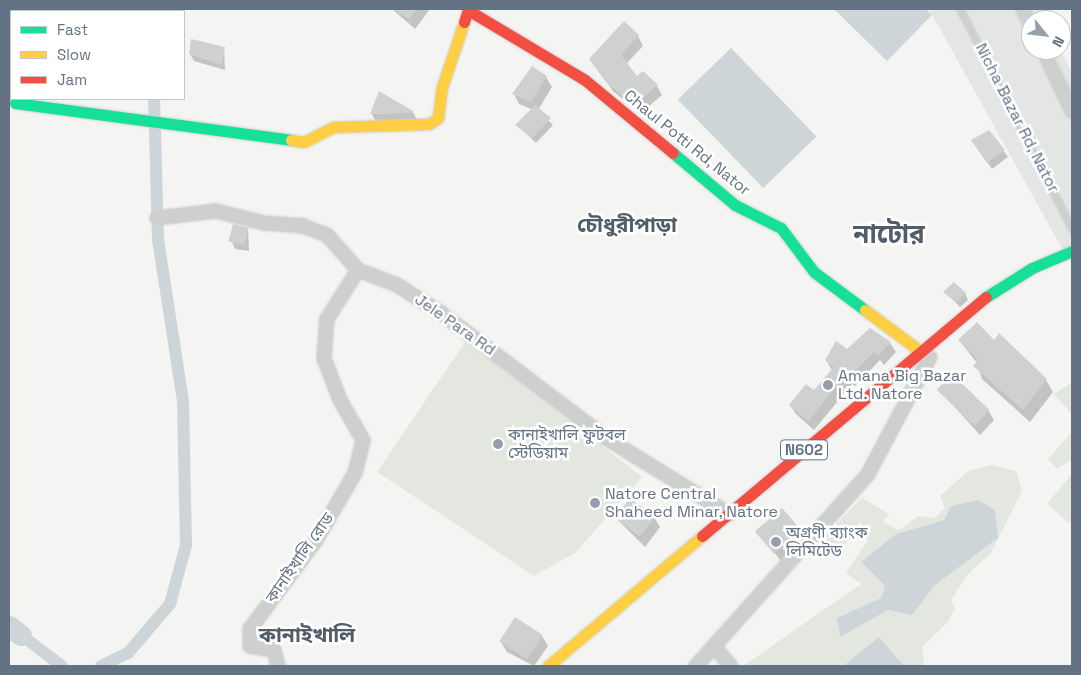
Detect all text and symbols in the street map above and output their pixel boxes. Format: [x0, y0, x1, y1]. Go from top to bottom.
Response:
legend [10, 10, 185, 100]
north arrow [1021, 10, 1071, 60]
text: Fast [57, 20, 88, 39]
street label: Nicha Bazar Rd, Nator [971, 40, 1063, 196]
text: Slow [57, 45, 91, 64]
text: Jam [57, 70, 87, 89]
street label: Chaul Potti Rd, Nator [620, 86, 754, 200]
district label: চৌধুরীপাড়া [577, 212, 677, 238]
district label: নাটোর [853, 219, 925, 251]
street label: Jele Para Rd [411, 290, 499, 360]
place label: Amana Big Bazar Ltd. Natore [838, 366, 966, 404]
marker: Amana Big Bazar Ltd. Natore [822, 379, 834, 391]
place label: কানাইখালি ফুটবল স্টেডিয়াম [508, 425, 626, 463]
marker: কানাইখালি ফুটবল স্টেডিয়াম [492, 438, 504, 450]
road number: N602 [779, 438, 829, 462]
place label: Natore Central Shaheed Minar, Natore [605, 484, 778, 522]
marker: Natore Central Shaheed Minar, Natore [589, 497, 601, 509]
street label: কানাইখালি রোড [262, 509, 338, 607]
place label: অগ্রণী ব্যাংক লিমিটেড [786, 523, 868, 561]
marker: অগ্রণী ব্যাংক লিমিটেড [770, 536, 782, 548]
district label: কানাইখালি [259, 622, 355, 648]

